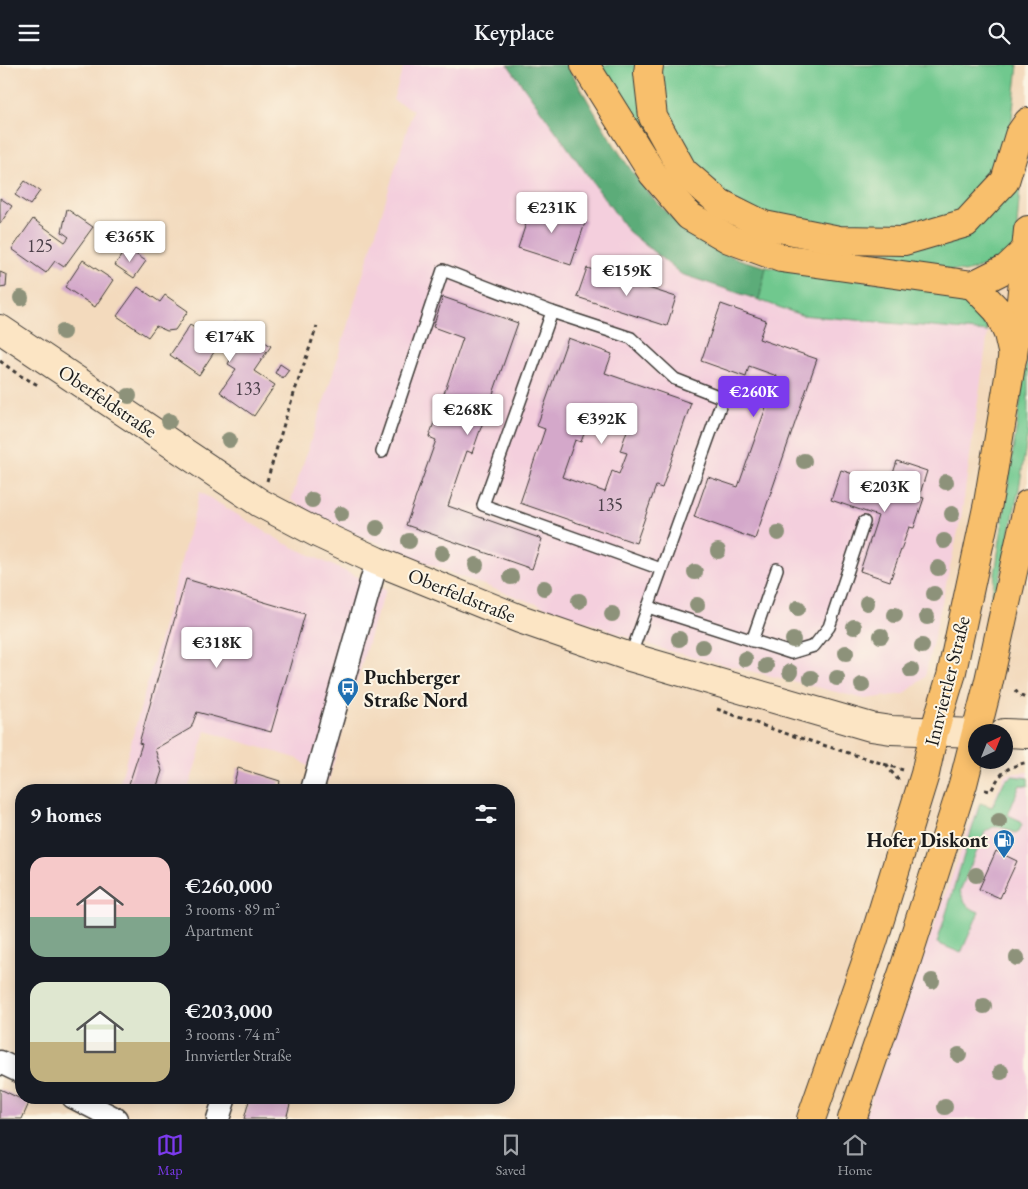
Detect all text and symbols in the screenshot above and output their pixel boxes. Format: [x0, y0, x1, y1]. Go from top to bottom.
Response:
text: Keyplace [474, 18, 554, 47]
icon: menu [15, 19, 43, 47]
icon: search [985, 19, 1013, 47]
pin: €231K [517, 191, 587, 234]
text: €231K [527, 197, 577, 218]
pin: €365K [95, 221, 165, 263]
text: €365K [105, 226, 155, 247]
house number: 125 [27, 234, 53, 257]
pin: €159K [592, 255, 662, 297]
text: €159K [602, 260, 652, 281]
pin: €174K [195, 321, 265, 363]
text: €174K [205, 326, 255, 347]
street label: Oberfeldstraße [54, 358, 163, 444]
pin: €260K [719, 375, 789, 418]
house number: 133 [235, 377, 261, 400]
text: €260K [729, 381, 779, 402]
pin: €268K [433, 393, 503, 436]
text: €268K [443, 399, 493, 420]
pin: €392K [567, 403, 637, 445]
text: €392K [577, 408, 627, 429]
pin: €203K [850, 471, 920, 513]
text: €203K [860, 476, 910, 497]
house number: 135 [597, 493, 623, 516]
street label: Oberfeldstraße [404, 562, 520, 628]
street label: Innviertler Straße [918, 613, 976, 749]
pin: €318K [182, 627, 252, 669]
text: €318K [192, 632, 242, 653]
place label: Puchberger Straße Nord [364, 664, 468, 713]
bus stop icon: Puchberger Straße Nord [336, 676, 360, 707]
north arrow [968, 724, 1012, 769]
map controls [968, 724, 1013, 769]
icon: filters [472, 800, 500, 828]
text: 9 homes [30, 801, 102, 828]
place label: Hofer Diskont [866, 827, 988, 853]
fuel station icon: Hofer Diskont [992, 828, 1016, 859]
text: €260,000 [185, 872, 272, 899]
icon: home [70, 877, 130, 937]
text: 3 rooms · 89 m² [185, 899, 280, 920]
text: Apartment [185, 920, 253, 941]
text: €203,000 [185, 997, 272, 1024]
icon: home [70, 1002, 130, 1062]
text: 3 rooms · 74 m² [185, 1024, 280, 1045]
text: Innviertler Straße [185, 1045, 292, 1066]
tab: Map [156, 1131, 184, 1179]
tab: Saved [496, 1131, 526, 1179]
tab: Home [837, 1131, 872, 1179]

